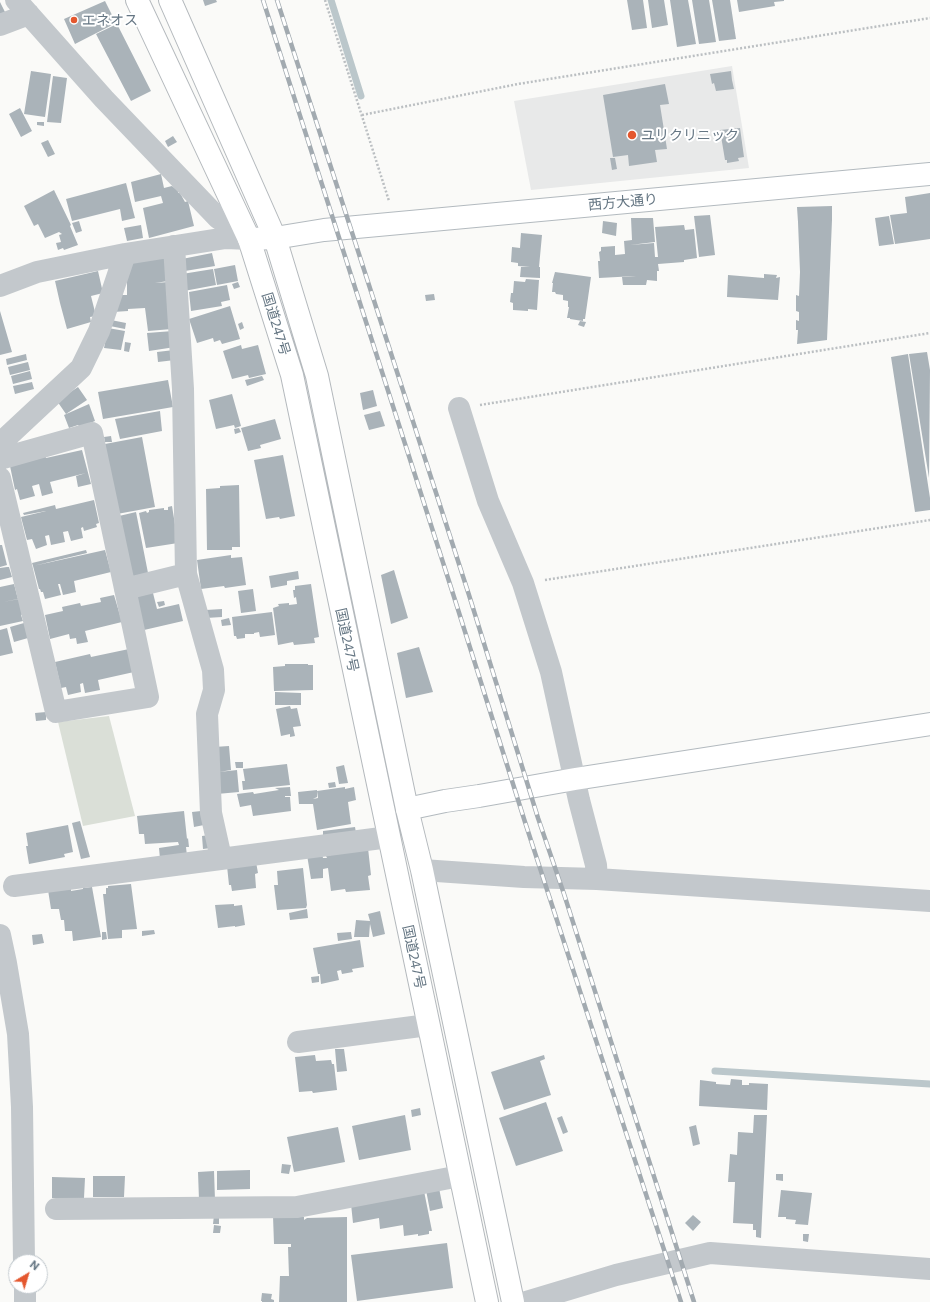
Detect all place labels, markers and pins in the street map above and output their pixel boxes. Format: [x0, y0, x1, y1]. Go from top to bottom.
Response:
place label: エネオス [82, 12, 138, 28]
marker: エネオス [69, 15, 79, 25]
place label: ユリクリニック [641, 127, 739, 143]
marker: ユリクリニック [626, 129, 638, 141]

